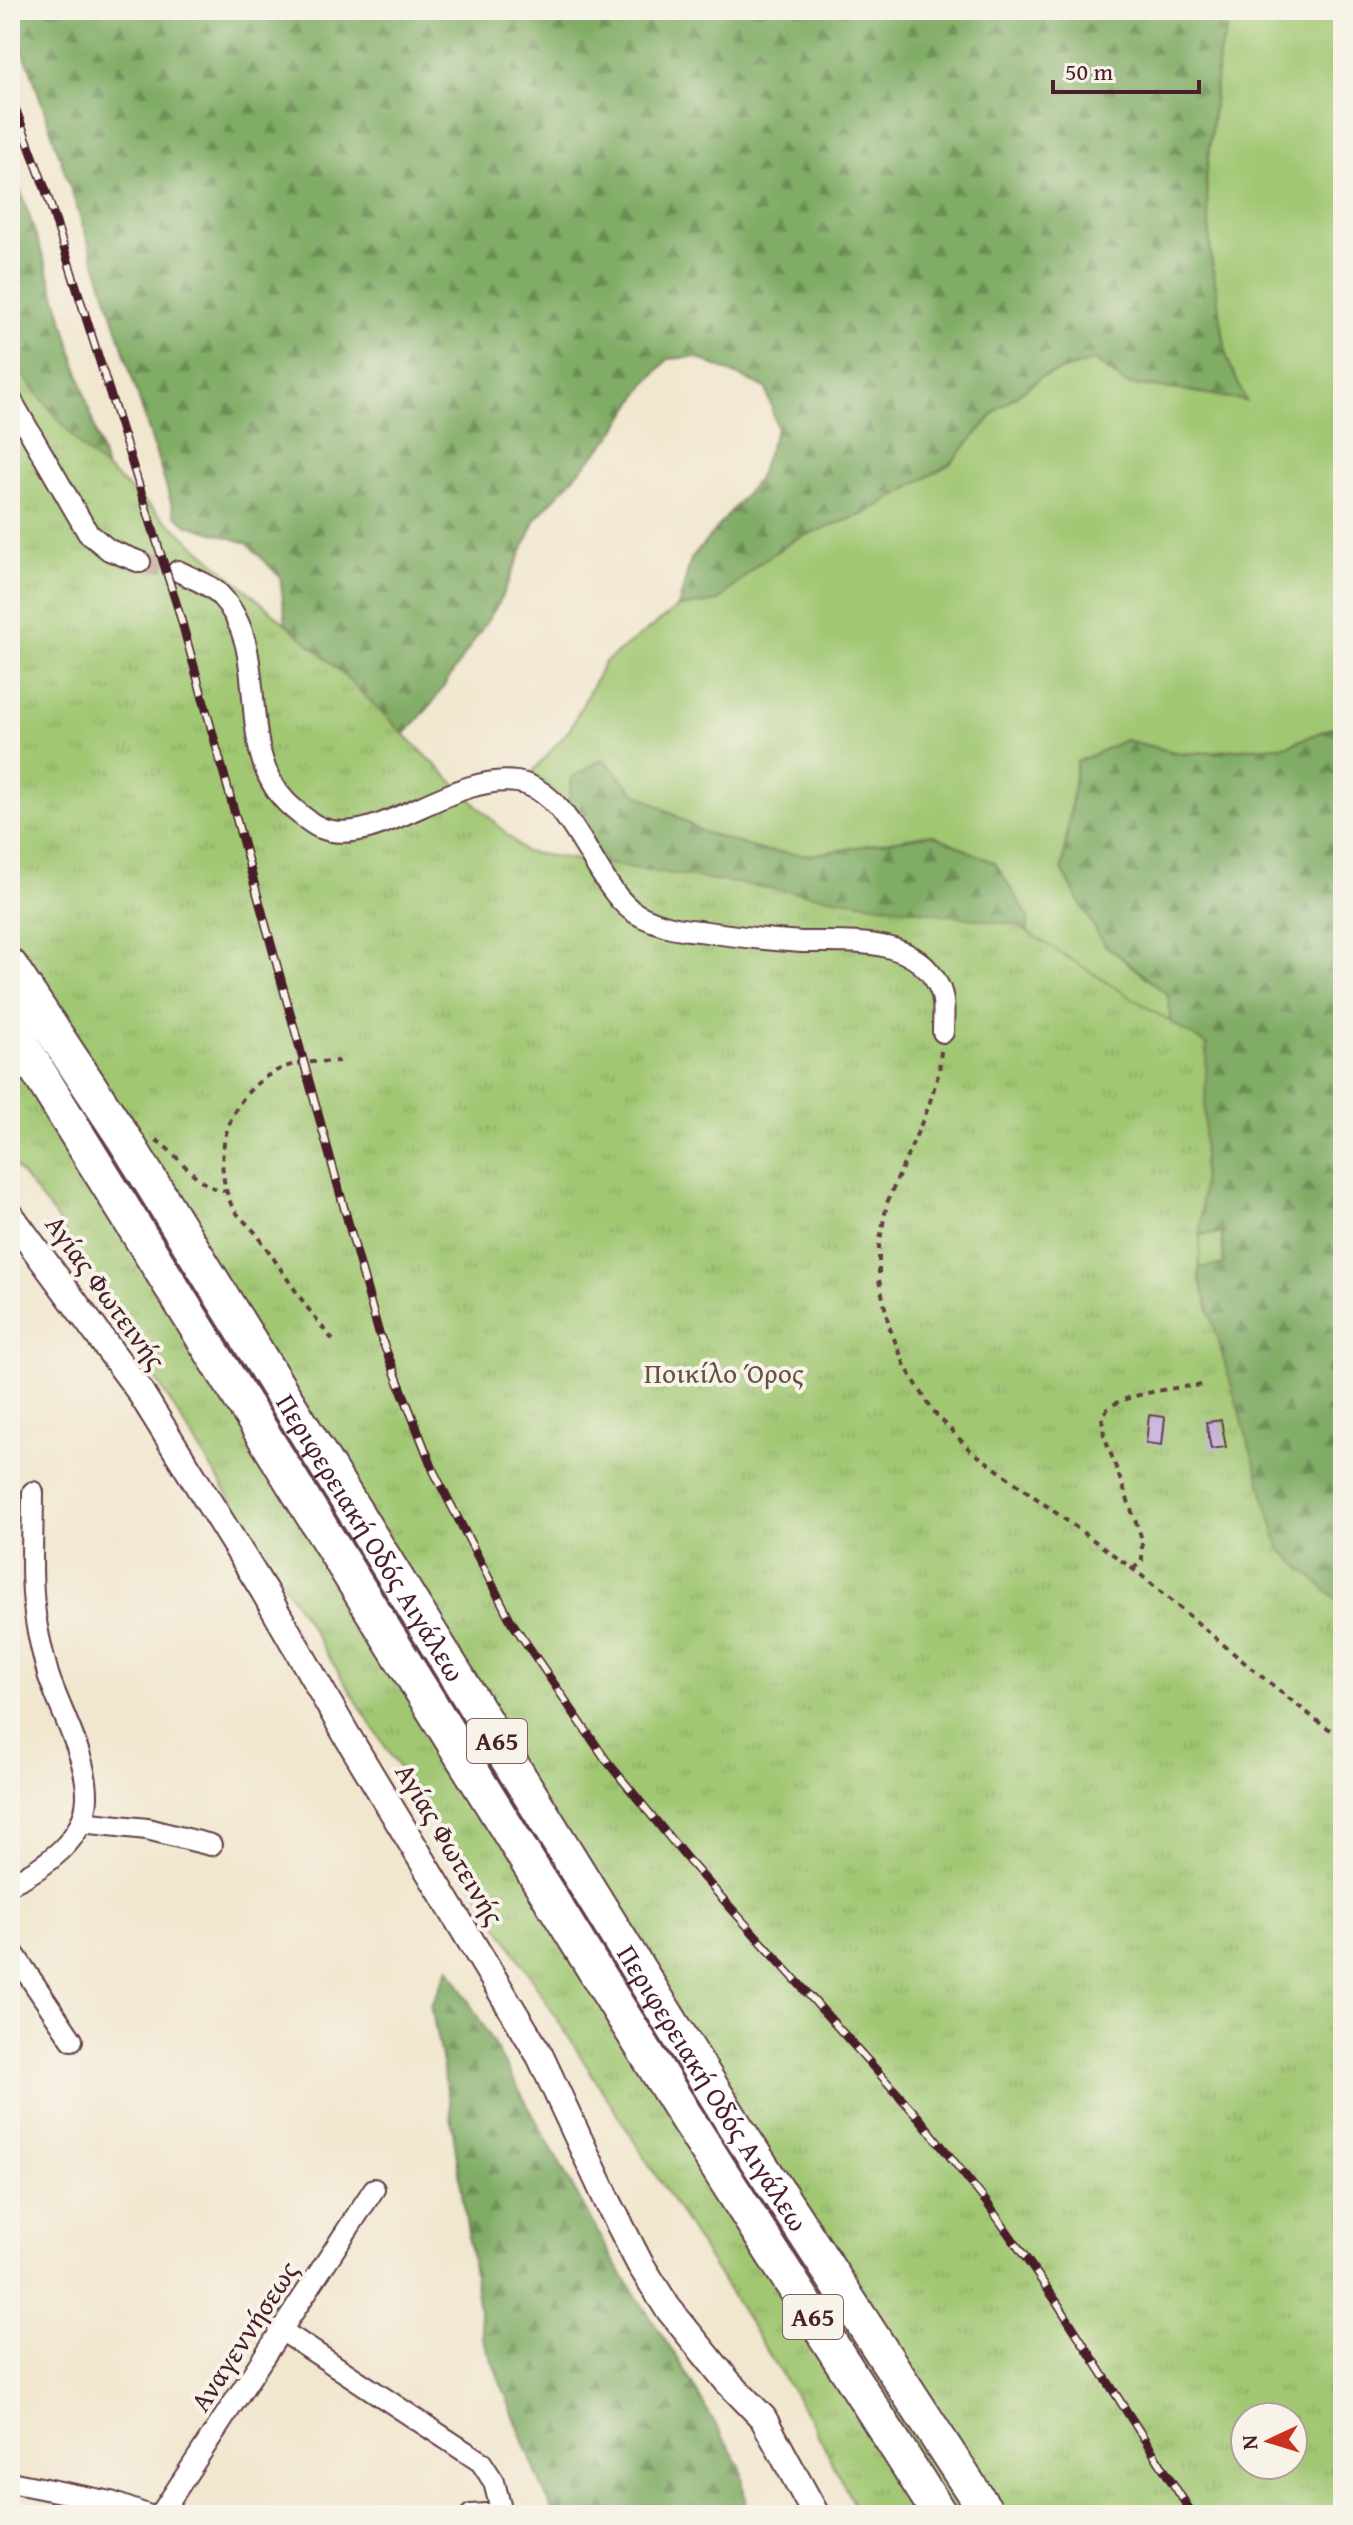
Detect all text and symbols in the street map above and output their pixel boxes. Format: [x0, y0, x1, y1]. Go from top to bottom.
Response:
scale bar [1053, 44, 1199, 94]
text: 50 m [1065, 54, 1113, 89]
street label: Αγίας Φωτεινής [36, 1206, 177, 1378]
park label: Ποικίλο Όρος [644, 1352, 804, 1393]
street label: Περιφερειακή Οδός Αιγάλεω [267, 1385, 476, 1689]
road number: Α65 [467, 1719, 527, 1763]
street label: Αγίας Φωτεινής [386, 1755, 515, 1933]
street label: Περιφερειακή Οδός Αιγάλεω [608, 1936, 819, 2239]
street label: Αναγεννήσεως [179, 2252, 308, 2419]
road number: Α65 [783, 2295, 843, 2339]
north arrow [1229, 2401, 1309, 2481]
text: N [1233, 2434, 1266, 2451]

